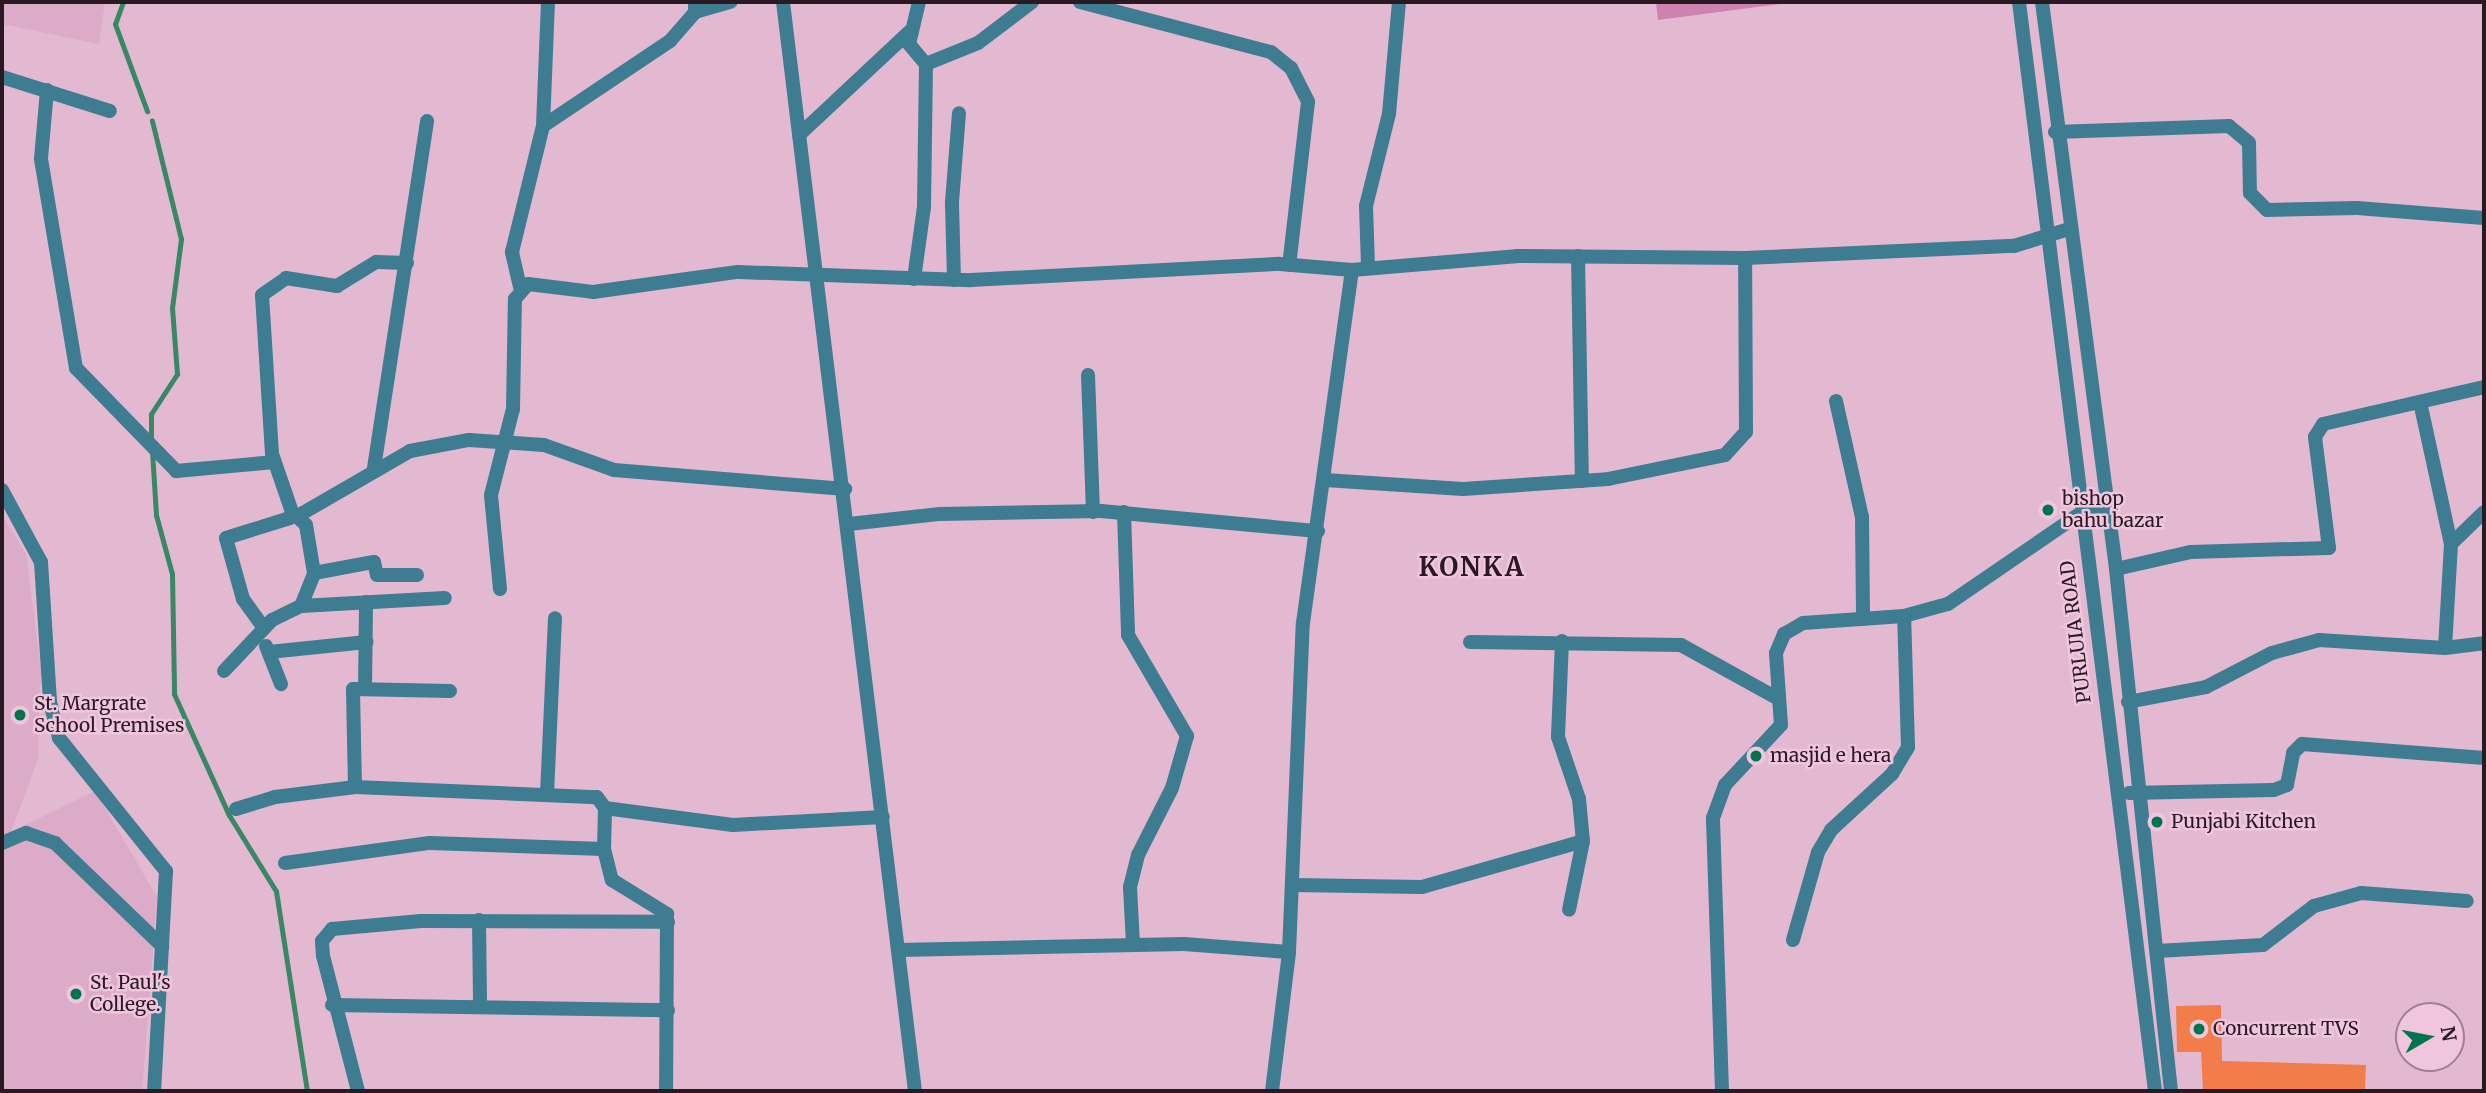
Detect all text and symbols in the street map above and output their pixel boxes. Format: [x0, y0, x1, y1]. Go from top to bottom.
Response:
place label: bishop bahu bazar [2062, 488, 2164, 532]
marker: bishop bahu bazar [2040, 502, 2056, 518]
district label: KONKA [1419, 551, 1525, 583]
street label: PURLUIA ROAD [2056, 559, 2096, 705]
place label: St. Margrate School Premises [34, 693, 184, 737]
marker: St. Margrate School Premises [12, 707, 28, 723]
place label: masjid e hera [1770, 745, 1891, 767]
marker: masjid e hera [1748, 748, 1764, 764]
place label: Punjabi Kitchen [2171, 811, 2316, 833]
marker: Punjabi Kitchen [2149, 814, 2165, 830]
place label: St. Paul's College. [90, 972, 171, 1016]
marker: St. Paul's College. [68, 986, 84, 1002]
north arrow [2395, 1002, 2465, 1072]
place label: Concurrent TVS [2213, 1018, 2359, 1040]
marker: Concurrent TVS [2191, 1021, 2207, 1037]
text: N [2436, 1024, 2462, 1043]

